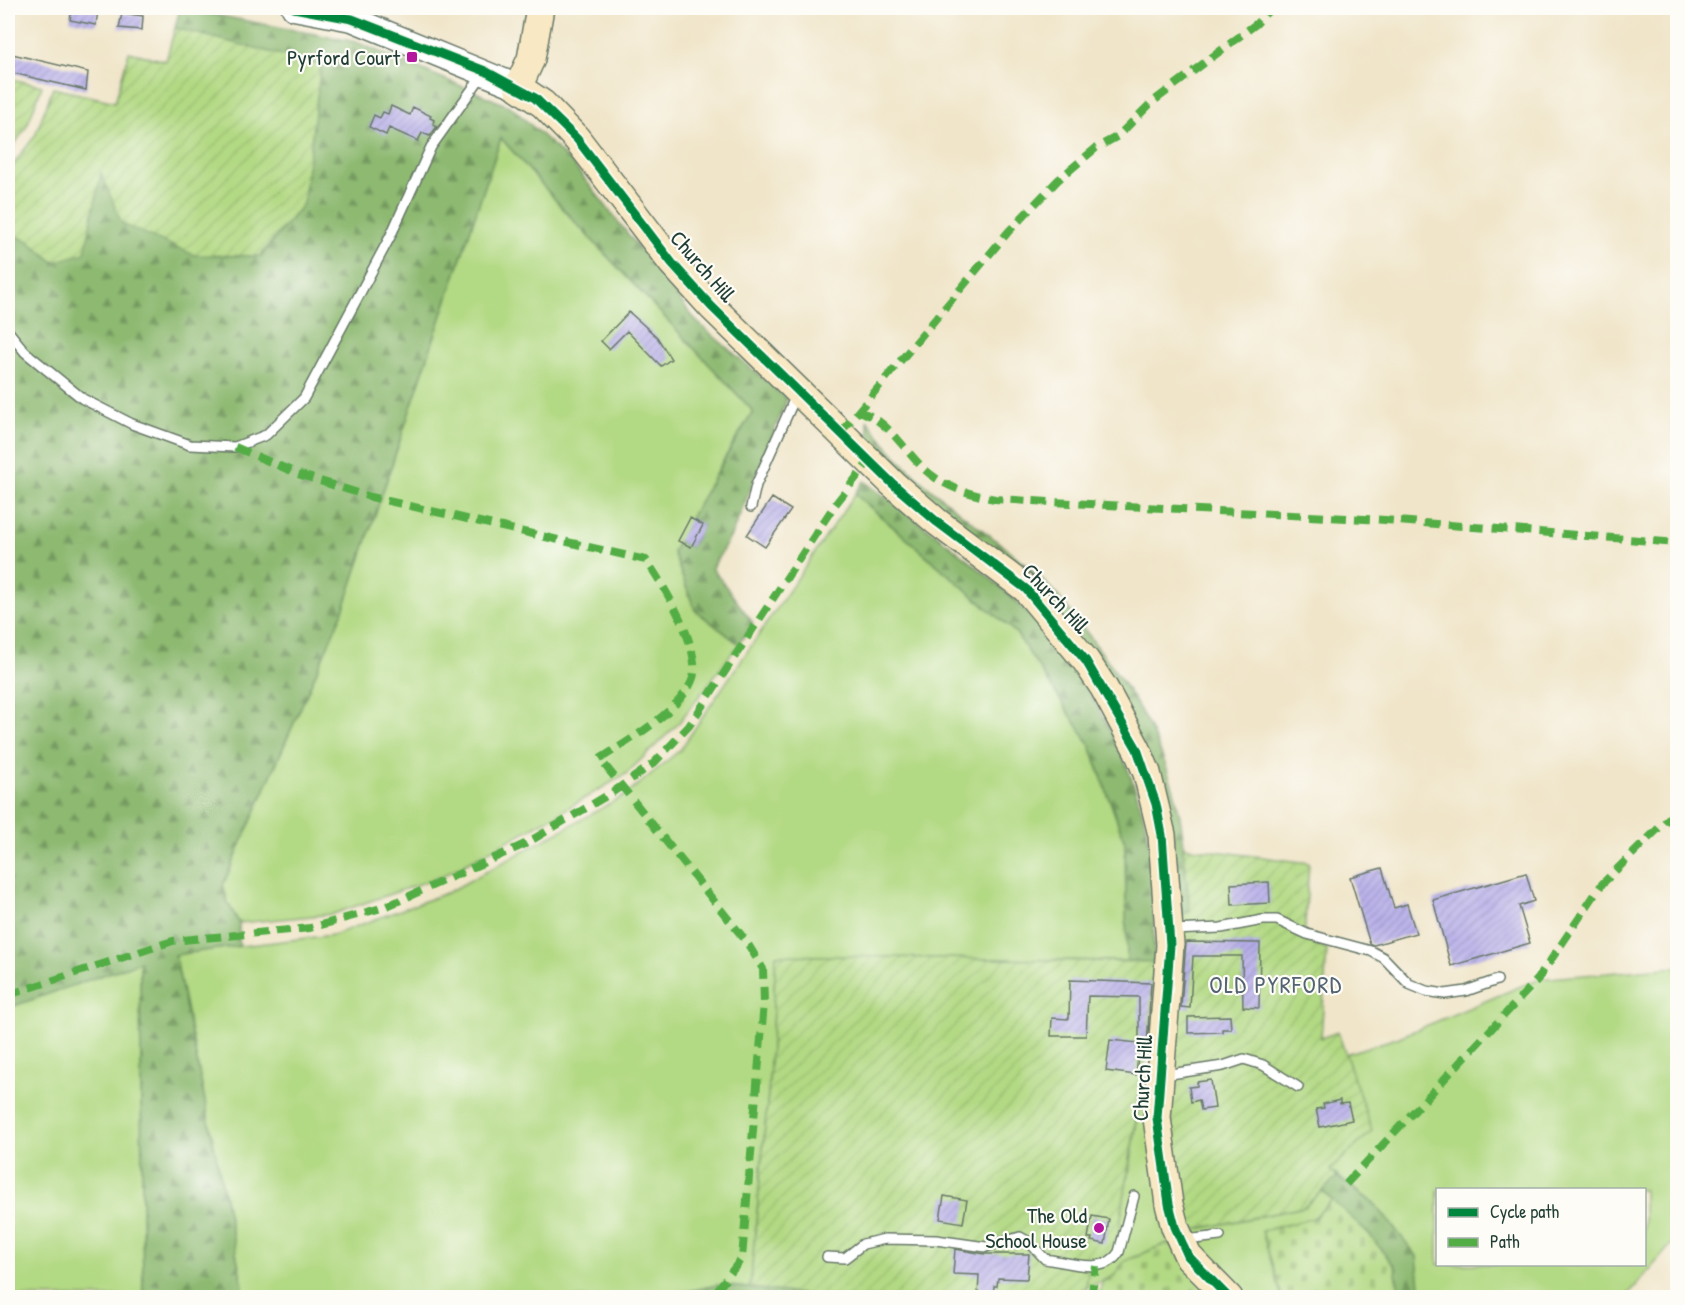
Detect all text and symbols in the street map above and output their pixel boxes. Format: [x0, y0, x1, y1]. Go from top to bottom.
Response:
place label: Pyrford Court [287, 42, 400, 72]
marker: Pyrford Court [405, 50, 419, 64]
street label: Church Hill [663, 224, 743, 309]
street label: Church Hill [1016, 556, 1097, 640]
district label: OLD PYRFORD [1209, 968, 1343, 1000]
street label: Church Hill [1125, 1034, 1159, 1122]
legend [1436, 1188, 1646, 1266]
text: Cycle path [1490, 1199, 1560, 1224]
place label: The Old School House [985, 1200, 1087, 1255]
marker: The Old School House [1092, 1221, 1106, 1235]
text: Path [1490, 1229, 1520, 1254]

